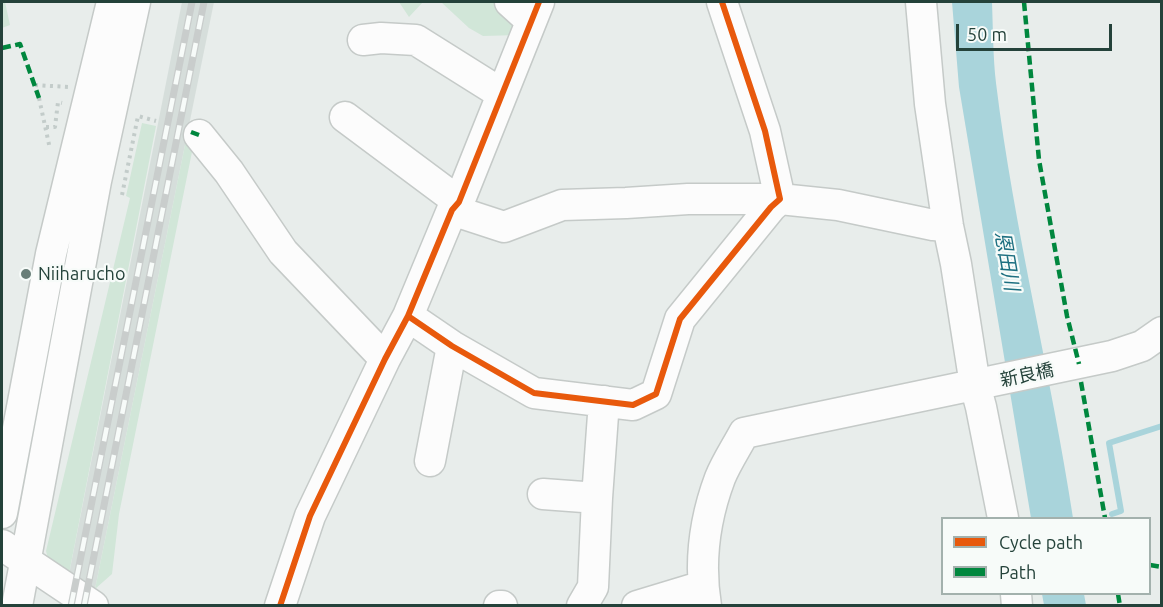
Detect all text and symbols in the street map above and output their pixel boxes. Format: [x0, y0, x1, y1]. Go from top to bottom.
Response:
scale bar [959, 12, 1115, 50]
text: 50 m [967, 24, 1007, 44]
water label: 恩田川 [990, 229, 1024, 293]
place label: Niiharucho [38, 263, 125, 285]
marker: Niiharucho [19, 267, 33, 281]
street label: 新良橋 [998, 359, 1056, 391]
legend [941, 517, 1151, 595]
text: Cycle path [999, 532, 1083, 552]
text: Path [999, 562, 1036, 582]

